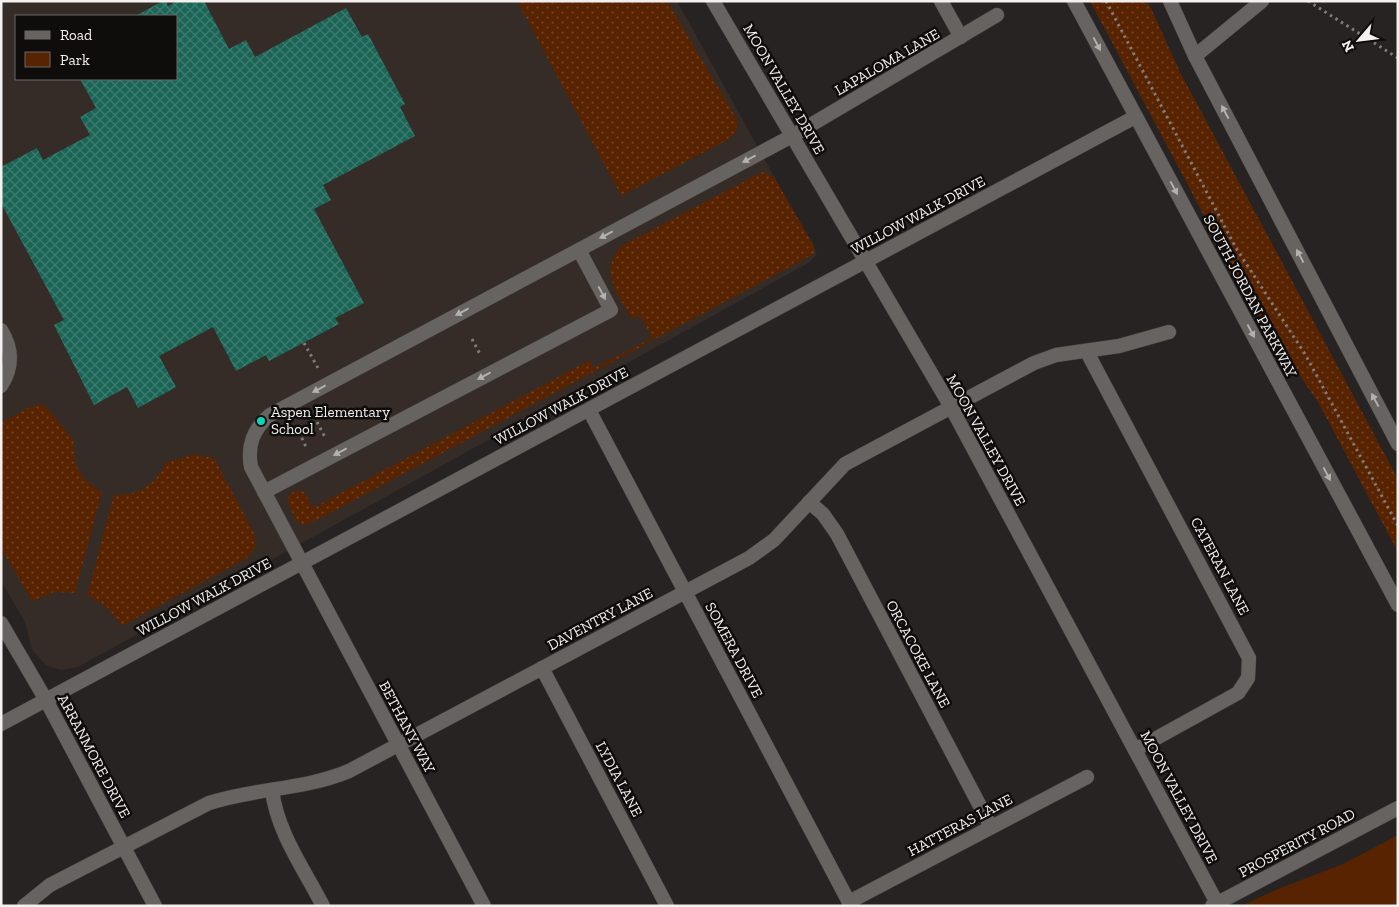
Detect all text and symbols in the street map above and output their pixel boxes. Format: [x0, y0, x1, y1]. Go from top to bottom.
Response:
legend [15, 15, 178, 80]
north arrow [1334, 15, 1384, 65]
street label: MOON VALLEY DRIVE [739, 21, 829, 157]
street label: LAPALOMA LANE [831, 25, 943, 99]
text: Road [60, 26, 93, 44]
one-way arrow [1093, 37, 1101, 52]
text: N [1338, 37, 1358, 55]
text: Park [60, 51, 90, 69]
one-way arrow [1220, 106, 1229, 119]
one-way arrow [742, 155, 756, 163]
street label: WILLOW WALK DRIVE [848, 172, 988, 258]
one-way arrow [1169, 181, 1178, 194]
street label: SOUTH JORDAN PARKWAY [1199, 212, 1301, 381]
one-way arrow [599, 231, 612, 240]
one-way arrow [1296, 249, 1304, 264]
one-way arrow [598, 286, 606, 300]
one-way arrow [455, 308, 470, 316]
one-way arrow [1246, 324, 1255, 338]
street label: WILLOW WALK DRIVE [491, 363, 631, 449]
street label: MOON VALLEY DRIVE [942, 371, 1030, 509]
one-way arrow [476, 372, 491, 380]
one-way arrow [312, 384, 326, 393]
one-way arrow [1371, 393, 1379, 408]
place label: Aspen Elementary School [271, 403, 390, 438]
marker: Aspen Elementary School [255, 415, 267, 427]
one-way arrow [333, 448, 347, 456]
one-way arrow [1323, 467, 1332, 481]
street label: CATERAN LANE [1187, 514, 1253, 618]
street label: WILLOW WALK DRIVE [134, 554, 274, 640]
street label: DAVENTRY LANE [544, 584, 656, 654]
street label: ORCACOKE LANE [882, 597, 954, 711]
street label: SOMERA DRIVE [701, 599, 767, 701]
street label: BETHANY WAY [375, 678, 439, 777]
street label: ARRANMORE DRIVE [54, 691, 134, 821]
street label: MOON VALLEY DRIVE [1136, 728, 1222, 866]
street label: LYDIA LANE [592, 738, 646, 820]
street label: HATTERAS LANE [905, 790, 1015, 860]
street label: PROSPERITY ROAD [1236, 805, 1358, 881]

